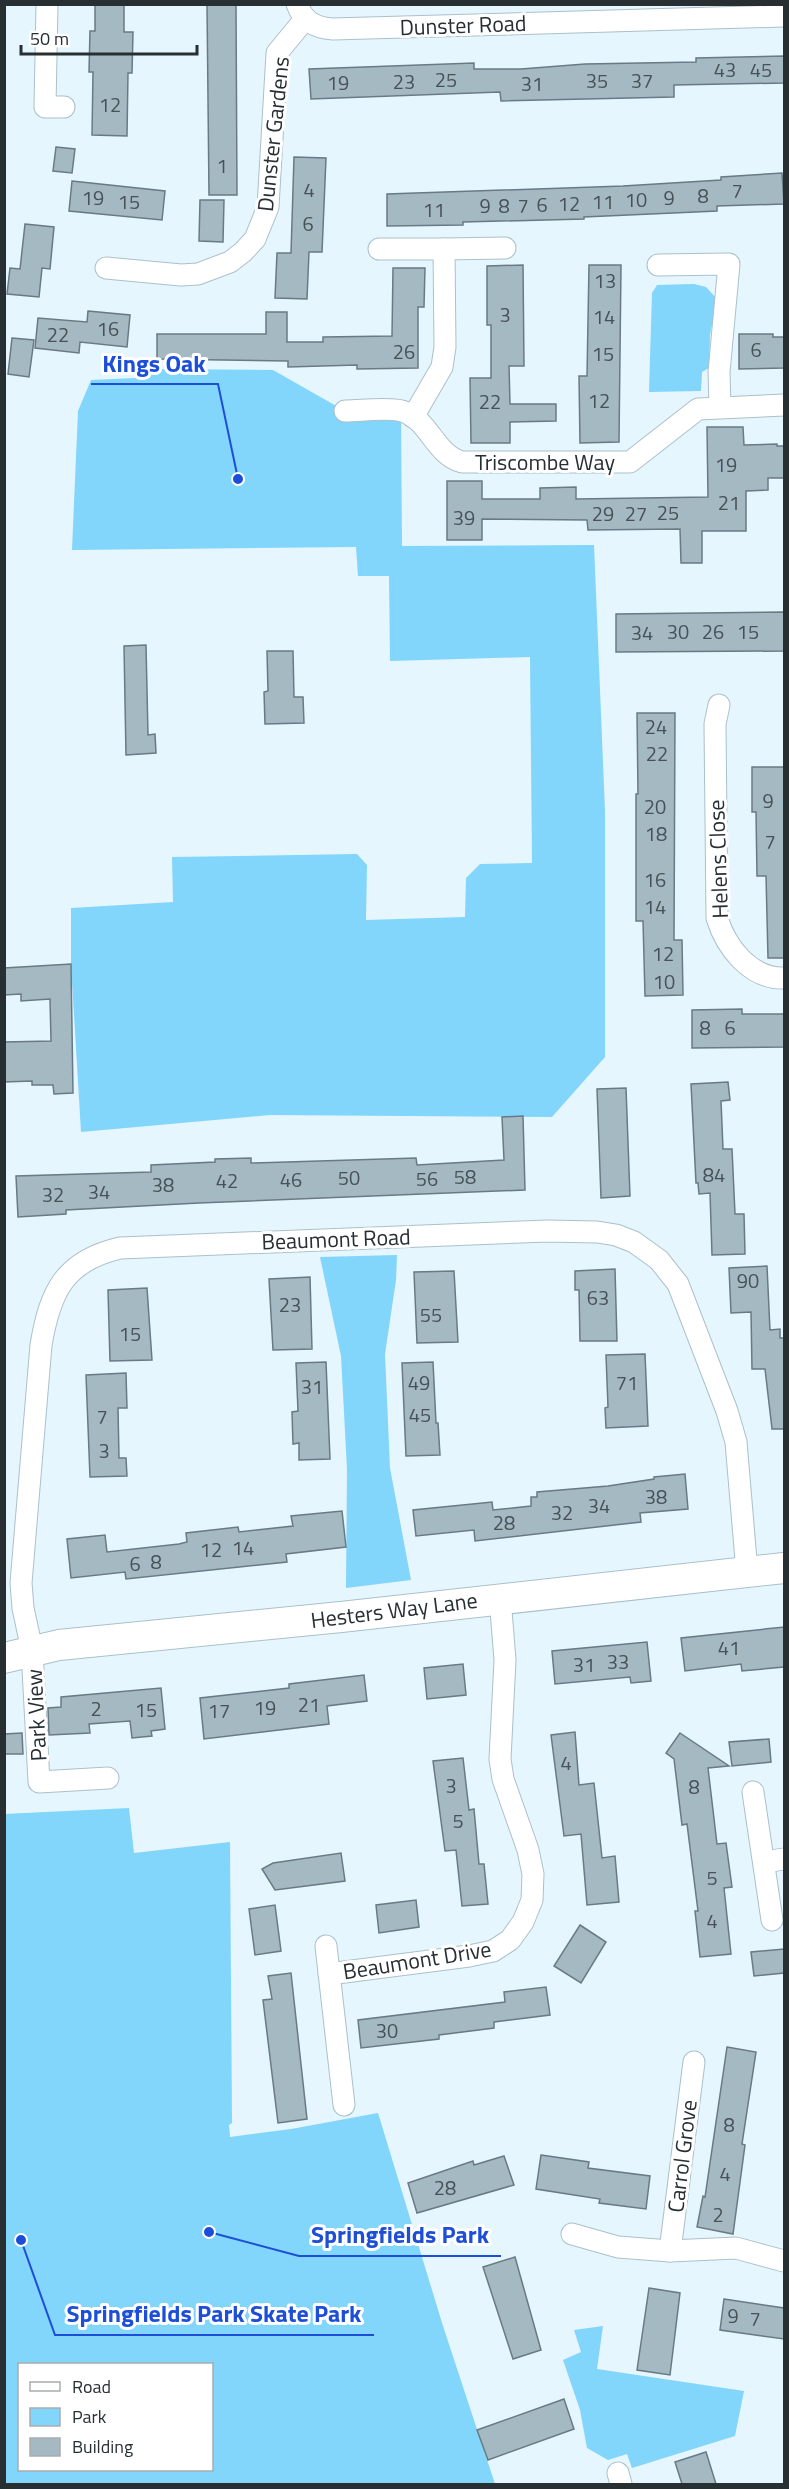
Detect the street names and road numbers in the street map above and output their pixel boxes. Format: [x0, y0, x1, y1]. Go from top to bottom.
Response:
street label: Dunster Road [399, 6, 527, 44]
street label: Dunster Gardens [248, 55, 298, 213]
street label: Triscombe Way [475, 445, 615, 479]
street label: Helens Close [699, 799, 737, 919]
street label: Beaumont Road [261, 1219, 411, 1259]
street label: Hesters Way Lane [309, 1583, 479, 1637]
street label: Park View [17, 1668, 55, 1762]
street label: Beaumont Drive [340, 1931, 494, 1989]
street label: Carrol Grove [658, 2098, 706, 2214]

